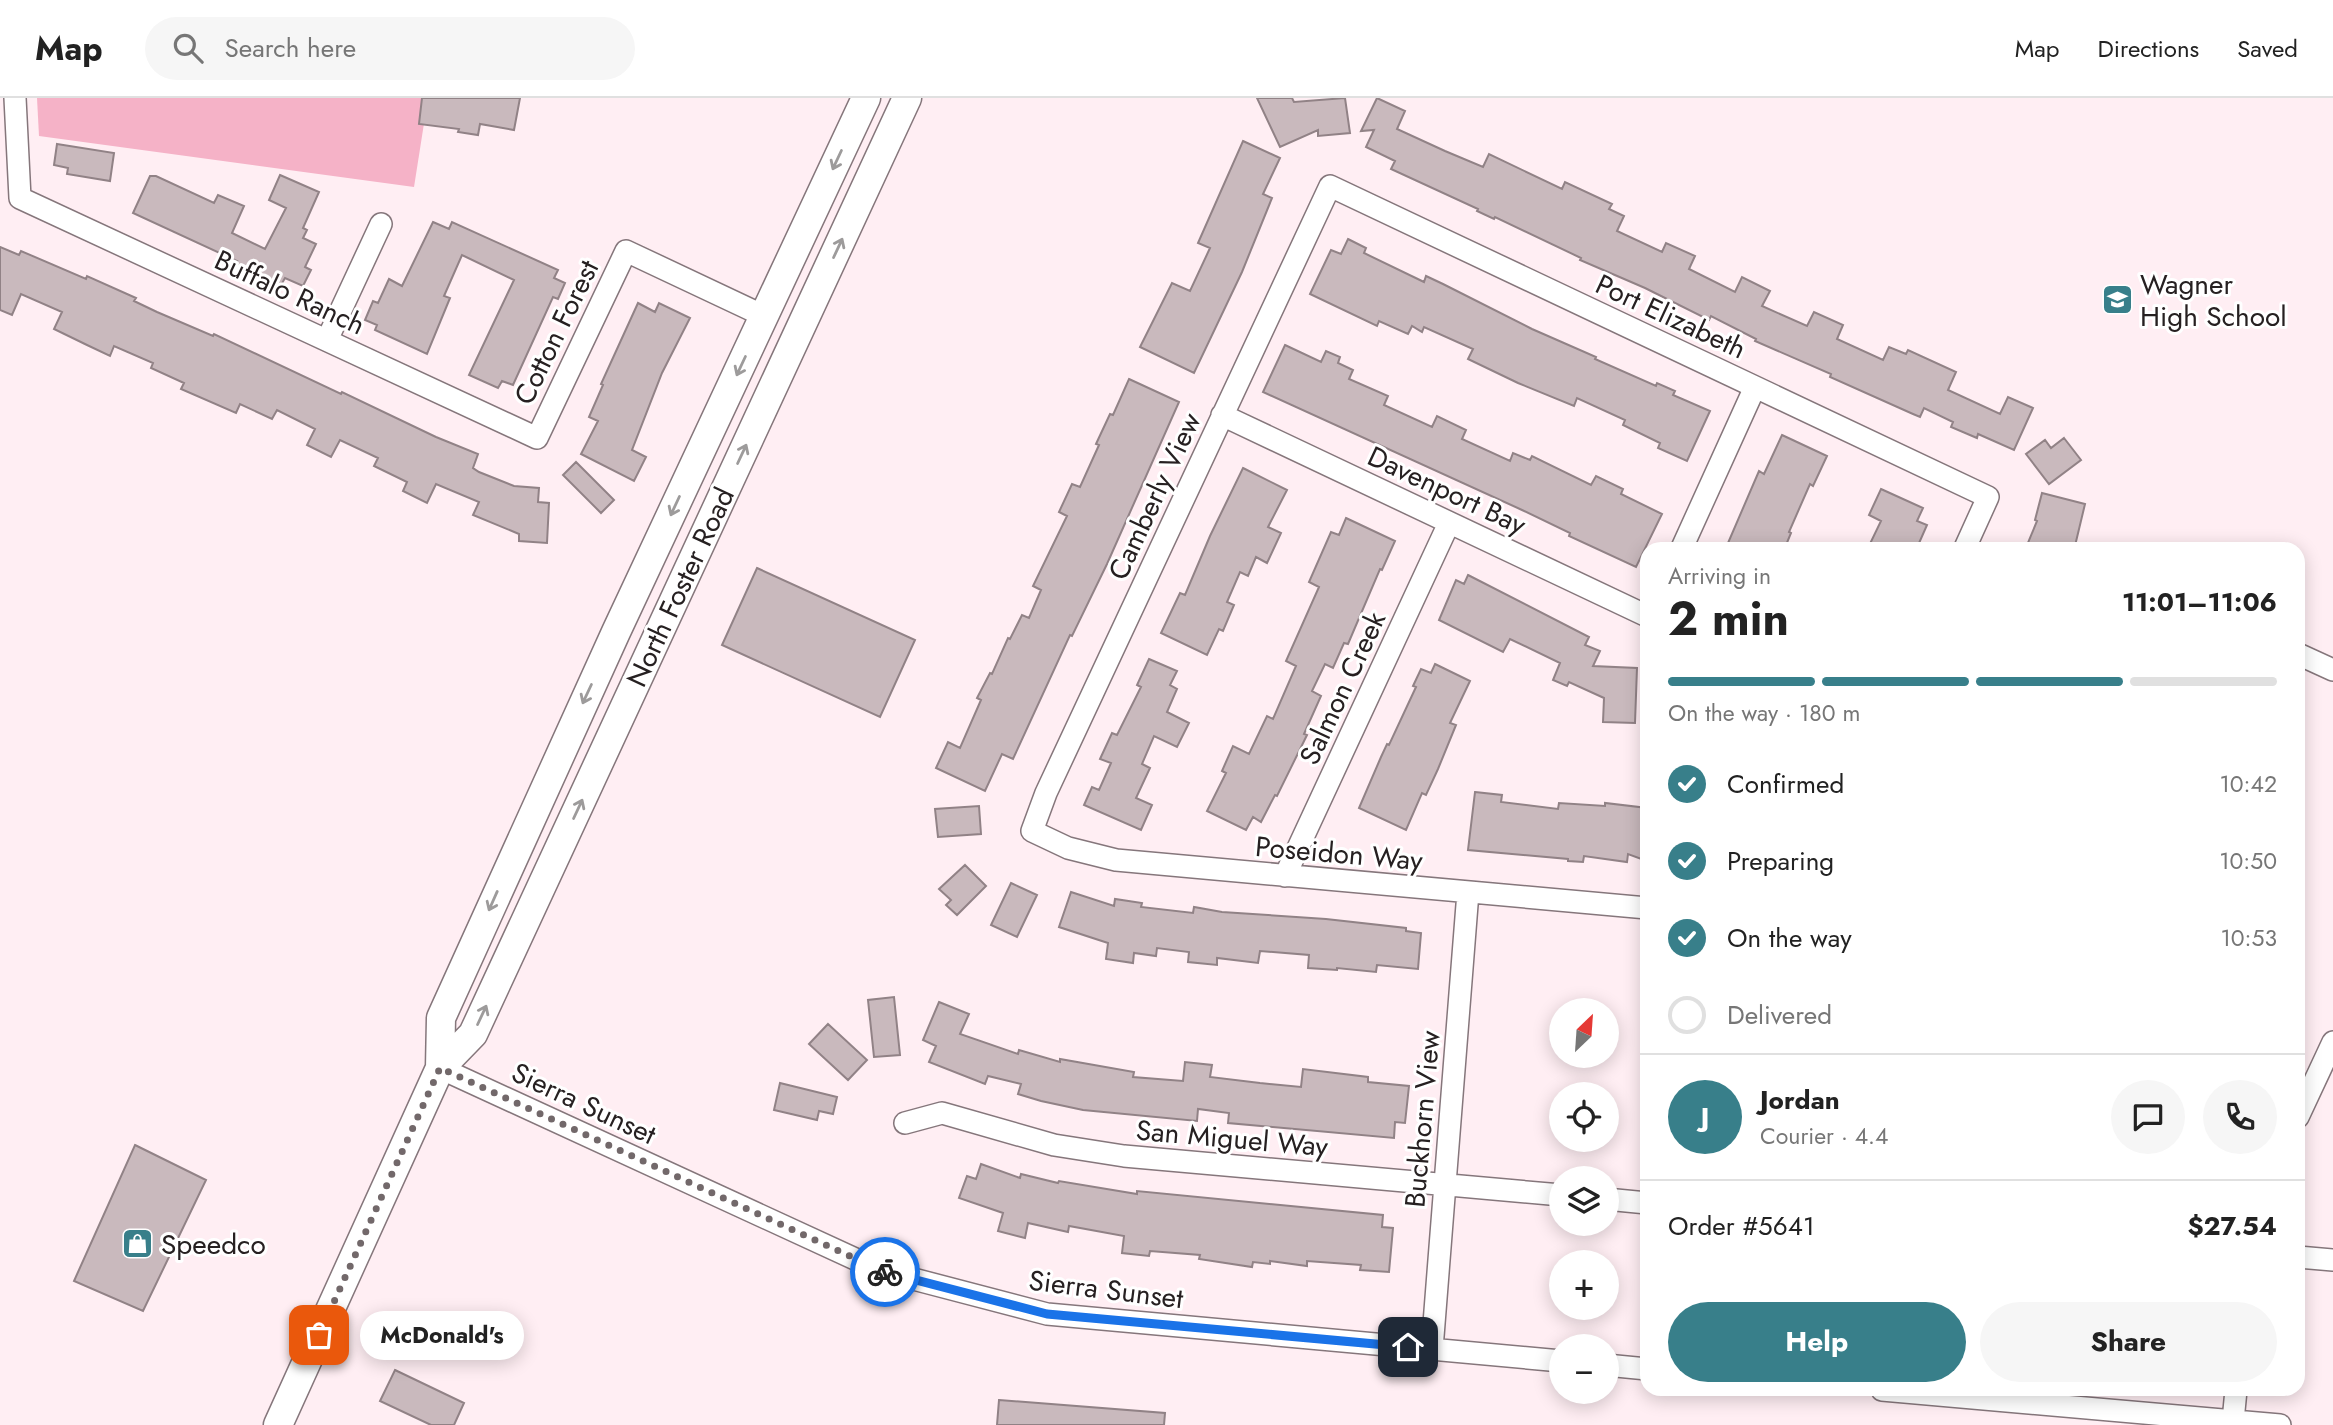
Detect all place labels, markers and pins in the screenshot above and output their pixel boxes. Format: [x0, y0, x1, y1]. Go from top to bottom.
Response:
place label: Wagner High School [2140, 264, 2287, 337]
school or university icon: Wagner High School [2100, 283, 2134, 317]
place label: Speedco [161, 1224, 266, 1265]
shop icon: Speedco [121, 1227, 155, 1261]
pin [289, 1305, 349, 1365]
callout: McDonald's [361, 1310, 526, 1360]
pin [1378, 1317, 1438, 1377]

